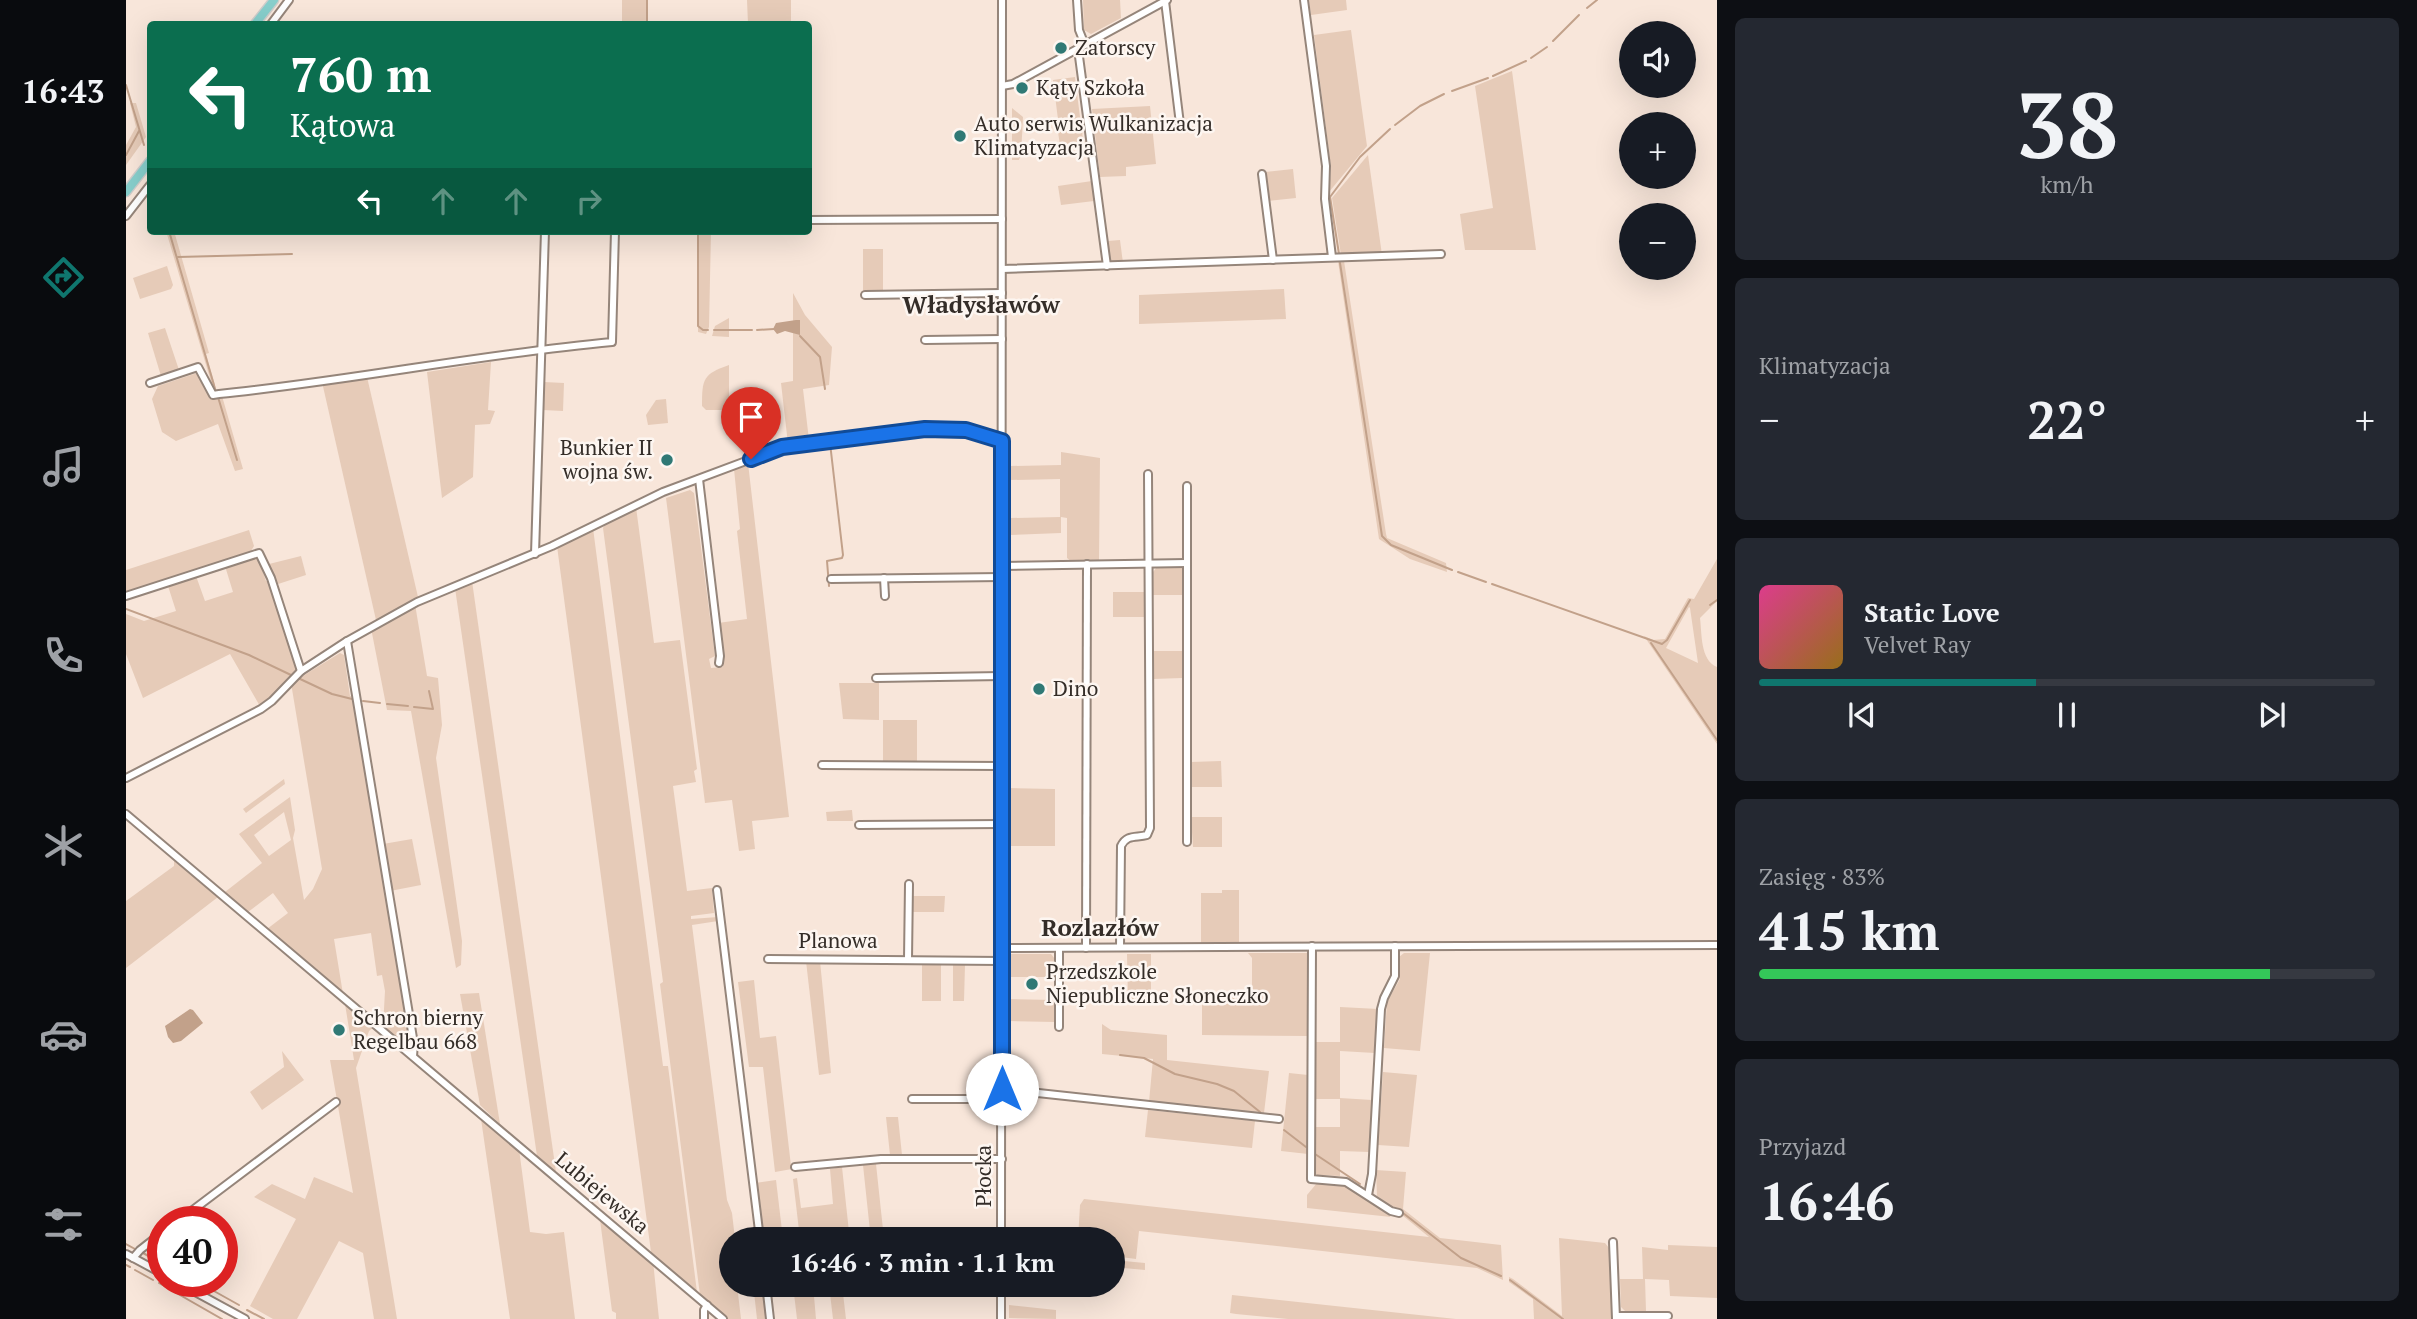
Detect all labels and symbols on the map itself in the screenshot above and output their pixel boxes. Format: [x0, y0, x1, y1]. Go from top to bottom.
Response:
place label: Zatorscy [1075, 33, 1156, 61]
marker: Zatorscy [1053, 40, 1069, 56]
place label: Kąty Szkoła [1036, 73, 1145, 101]
marker: Kąty Szkoła [1014, 80, 1030, 96]
place label: Auto serwis Wulkanizacja Klimatyzacja [974, 109, 1213, 161]
marker: Auto serwis Wulkanizacja Klimatyzacja [952, 128, 968, 144]
district label: Władysławów [902, 288, 1061, 320]
pin [721, 387, 781, 459]
place label: Bunkier II wojna św. [560, 433, 653, 485]
marker: Bunkier II wojna św. [659, 452, 675, 468]
place label: Dino [1053, 674, 1098, 702]
marker: Dino [1031, 681, 1047, 697]
district label: Rozlazłów [1041, 911, 1160, 943]
street label: Planowa [798, 926, 878, 954]
place label: Przedszkole Niepubliczne Słoneczko [1046, 957, 1269, 1009]
marker: Przedszkole Niepubliczne Słoneczko [1024, 976, 1040, 992]
place label: Schron bierny Regelbau 668 [353, 1003, 483, 1055]
marker: Schron bierny Regelbau 668 [331, 1022, 347, 1038]
position arrow [965, 1052, 1039, 1126]
street label: Lubiejewska [550, 1145, 656, 1240]
street label: Płocka [969, 1145, 997, 1207]
speed limit sign: 40 [147, 1206, 238, 1297]

